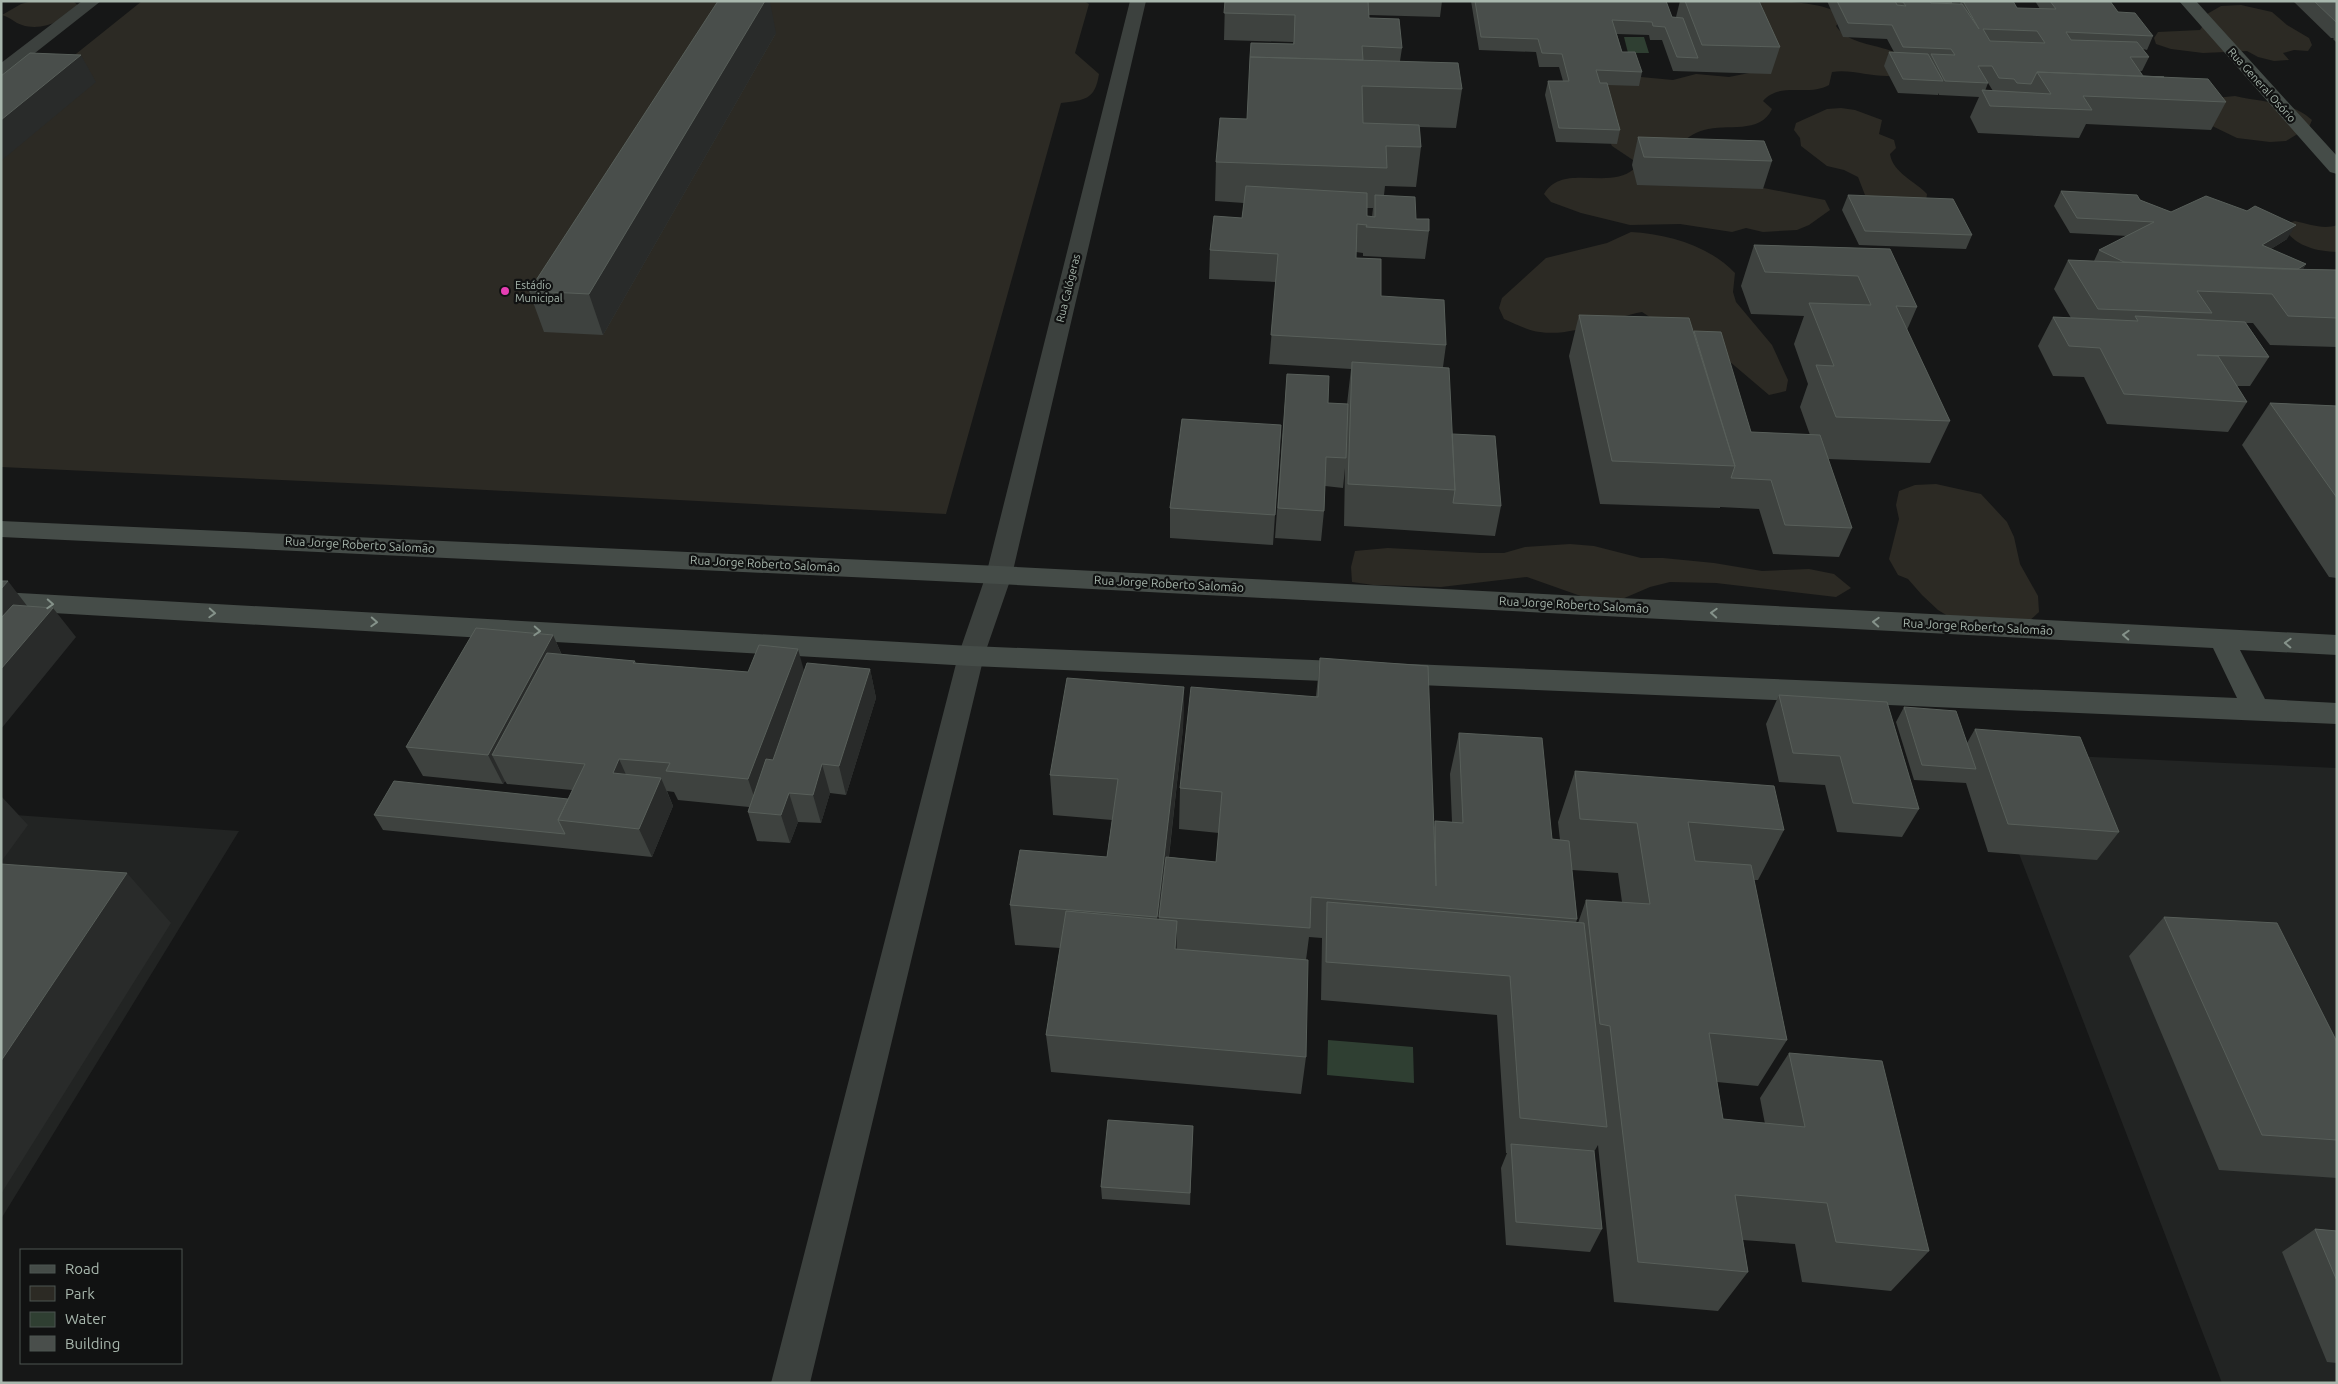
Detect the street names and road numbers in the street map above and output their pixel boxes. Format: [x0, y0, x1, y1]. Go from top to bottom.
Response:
street label: Rua General Osório [2226, 46, 2298, 124]
street label: Rua Calógeras [1054, 252, 1082, 323]
street label: Rua Jorge Roberto Salomão [285, 534, 435, 555]
street label: Rua Jorge Roberto Salomão [690, 553, 840, 574]
street label: Rua Jorge Roberto Salomão [1094, 573, 1244, 594]
street label: Rua Jorge Roberto Salomão [1499, 594, 1649, 615]
street label: Rua Jorge Roberto Salomão [1903, 616, 2053, 637]

